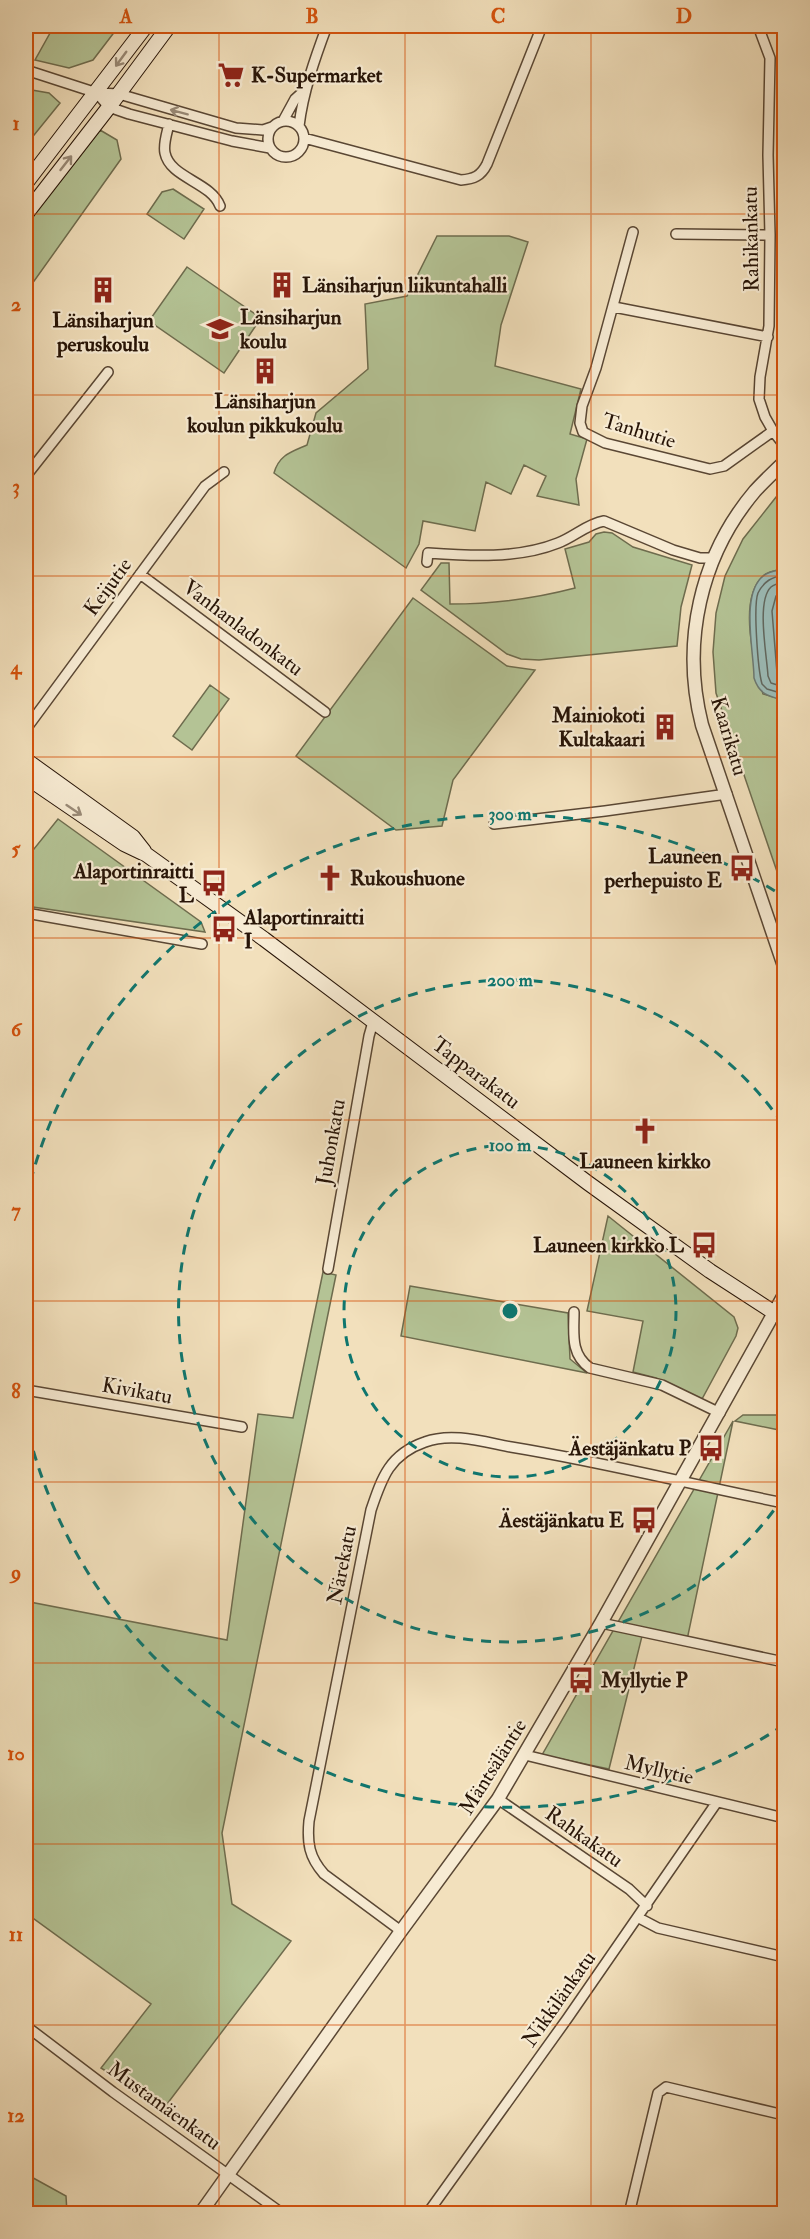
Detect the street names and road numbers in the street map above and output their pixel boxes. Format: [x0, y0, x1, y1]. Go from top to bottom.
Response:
street label: Rahikankatu [737, 186, 765, 292]
street label: Tanhutie [599, 407, 679, 455]
street label: Keijutie [78, 552, 138, 621]
street label: Vanhanladonkatu [177, 574, 309, 682]
street label: Kaarikatu [704, 693, 754, 779]
street label: Tapparakatu [426, 1031, 526, 1115]
street label: Juhonkatu [310, 1097, 352, 1188]
street label: Kivikatu [100, 1372, 174, 1410]
street label: Närekatu [321, 1523, 363, 1607]
street label: Mäntsäläntie [453, 1714, 533, 1820]
street label: Myllytie [622, 1749, 696, 1791]
street label: Rahkakatu [540, 1800, 628, 1874]
street label: Nikkilänkatu [516, 1946, 602, 2052]
street label: Mustamäenkatu [102, 2056, 226, 2156]

